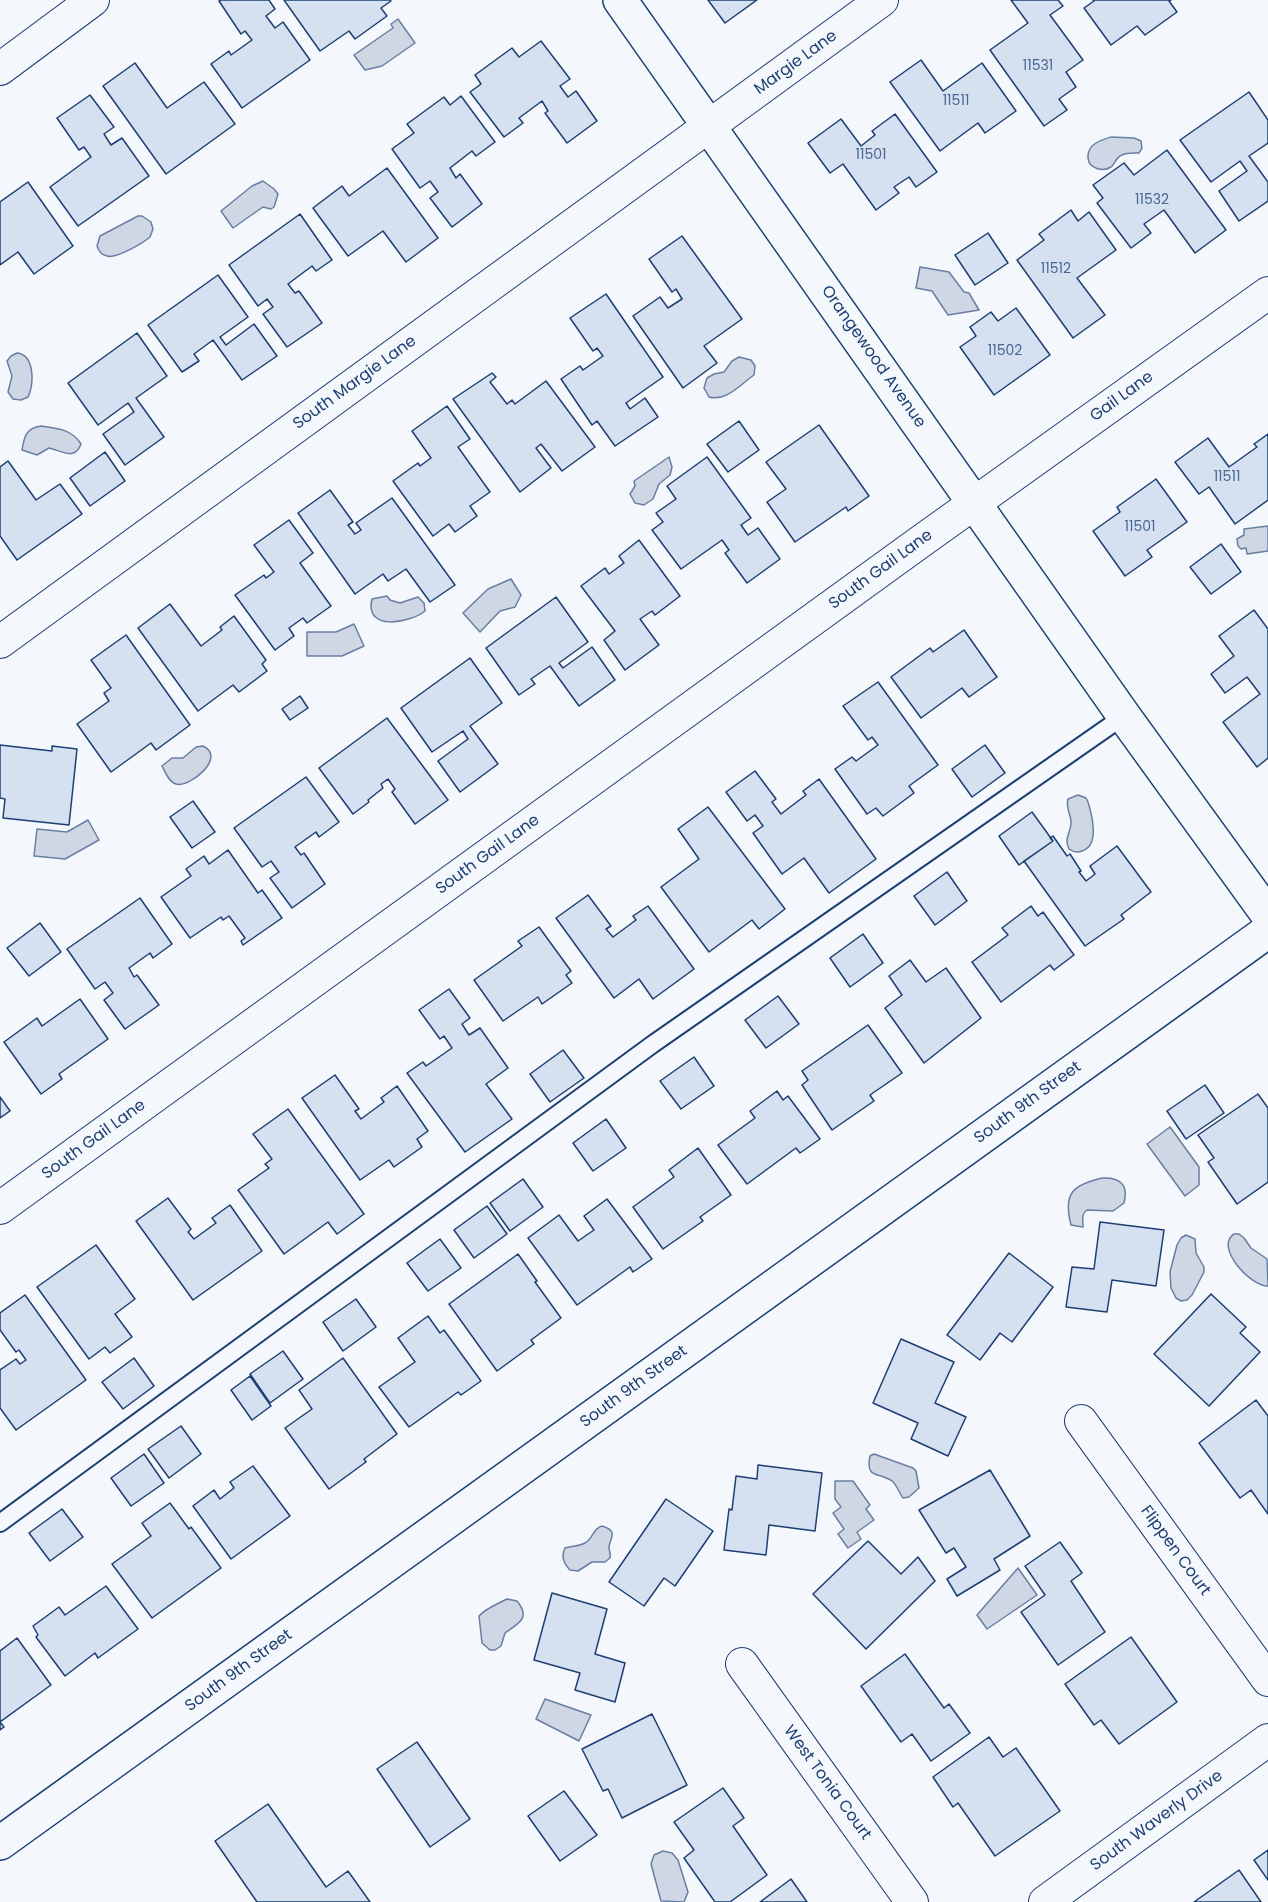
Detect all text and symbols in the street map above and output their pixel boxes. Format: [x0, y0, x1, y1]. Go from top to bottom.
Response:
street label: Margie Lane [751, 27, 841, 99]
house number: 11531 [1023, 58, 1053, 74]
house number: 11511 [943, 93, 969, 109]
house number: 11501 [855, 147, 887, 163]
house number: 11532 [1135, 192, 1169, 208]
house number: 11512 [1041, 261, 1071, 277]
street label: Orangewood Avenue [817, 282, 929, 432]
street label: South Margie Lane [290, 332, 420, 434]
house number: 11502 [988, 343, 1022, 359]
street label: Gail Lane [1087, 368, 1157, 426]
house number: 11511 [1214, 469, 1240, 485]
house number: 11501 [1124, 519, 1156, 535]
street label: South Gail Lane [825, 526, 937, 614]
street label: South Gail Lane [432, 811, 544, 899]
street label: South 9th Street [971, 1058, 1085, 1148]
street label: South Gail Lane [38, 1096, 150, 1184]
street label: South 9th Street [577, 1342, 691, 1432]
street label: Flippen Court [1136, 1502, 1214, 1600]
street label: South 9th Street [182, 1626, 296, 1716]
street label: West Tonia Court [779, 1722, 875, 1844]
street label: South Waverly Drive [1087, 1767, 1227, 1875]

